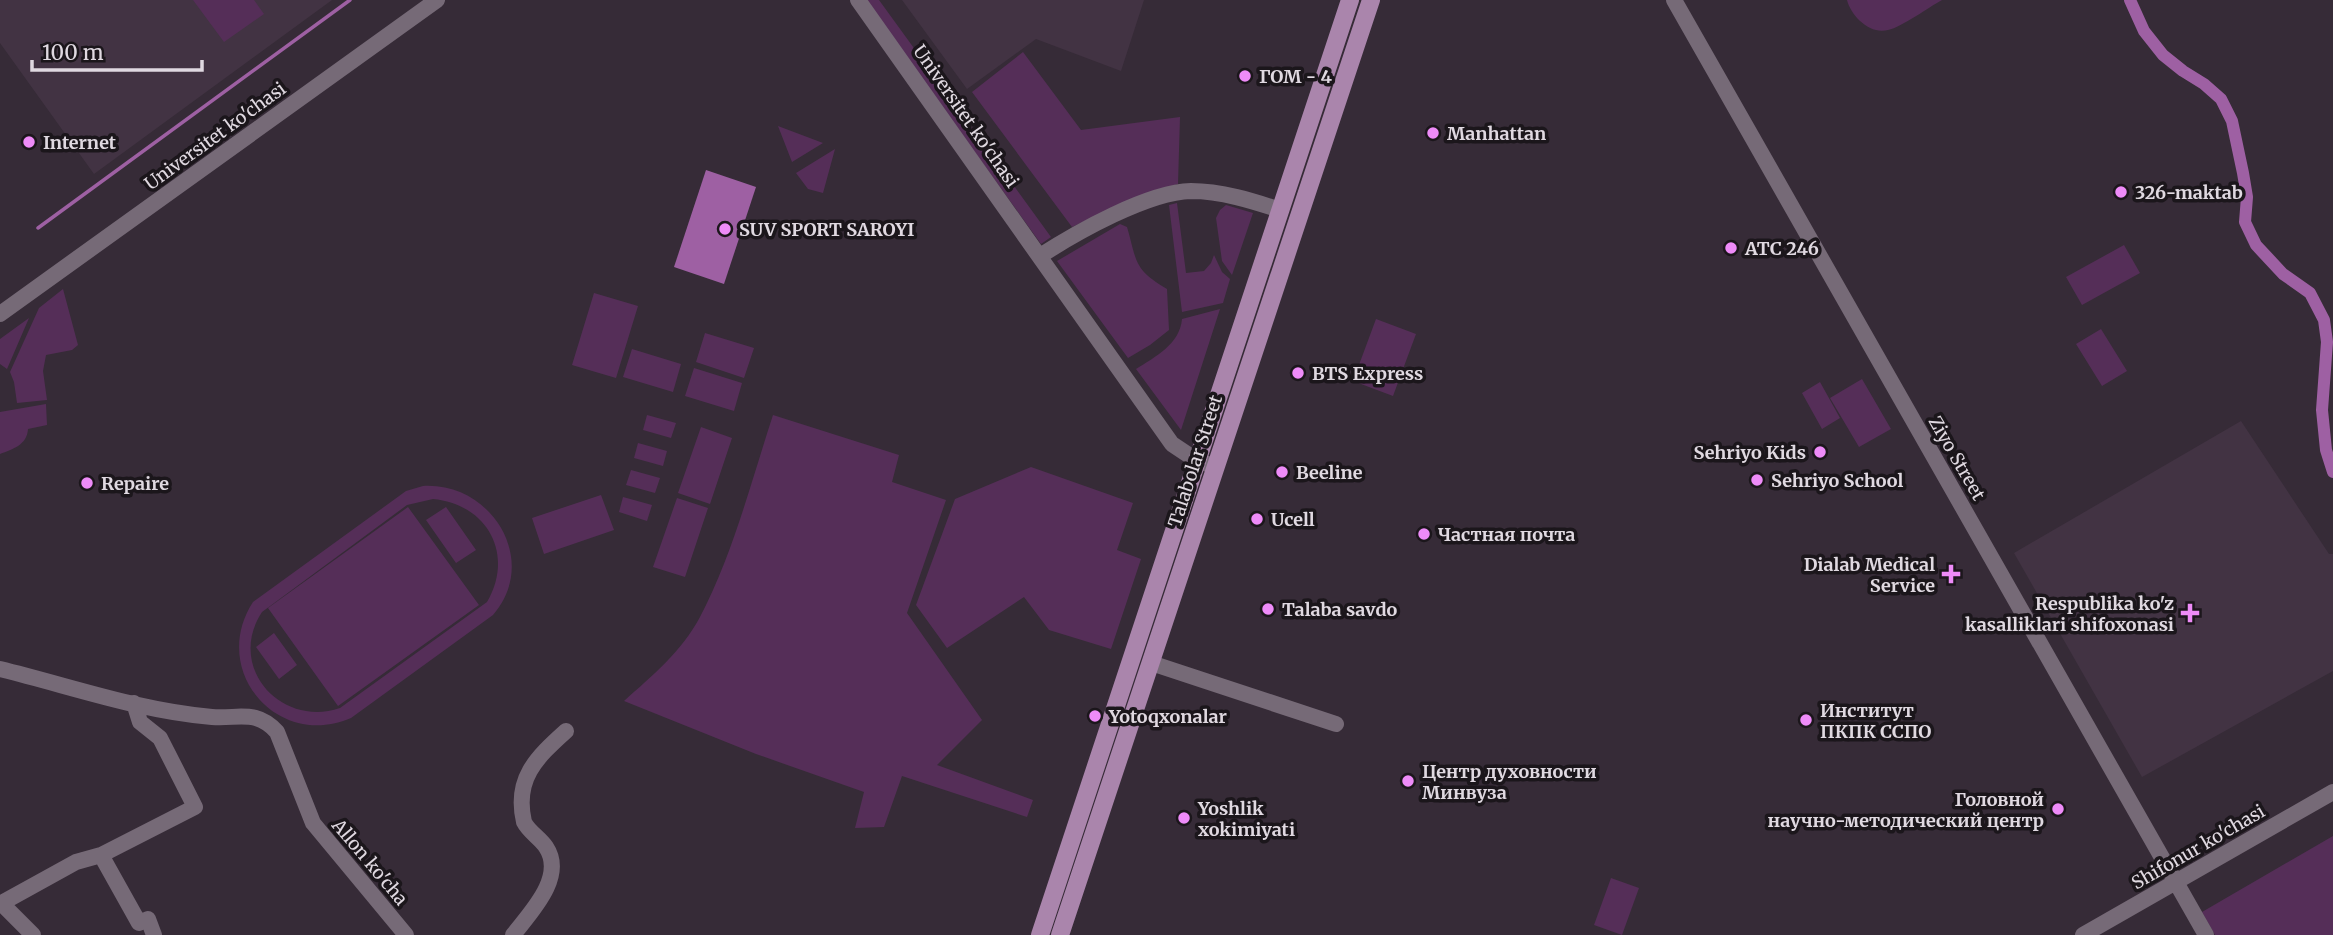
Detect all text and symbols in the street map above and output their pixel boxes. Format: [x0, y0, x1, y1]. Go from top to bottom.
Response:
scale bar [32, 28, 201, 72]
text: 100 m [42, 39, 104, 66]
street label: Universitet ko'chasi [908, 40, 1024, 192]
place label: ГОМ - 4 [1259, 65, 1332, 88]
marker: ГОМ - 4 [1237, 68, 1253, 84]
street label: Universitet ko'chasi [140, 77, 290, 195]
place label: Manhattan [1447, 122, 1546, 145]
marker: Manhattan [1425, 125, 1441, 141]
place label: Internet [43, 131, 117, 154]
marker: Internet [21, 134, 37, 150]
place label: 326-maktab [2135, 181, 2243, 204]
marker: 326-maktab [2113, 184, 2129, 200]
place label: SUV SPORT SAROYI [739, 218, 914, 241]
marker: SUV SPORT SAROYI [717, 221, 733, 237]
place label: АТС 246 [1744, 237, 1819, 260]
marker: АТС 246 [1723, 240, 1739, 256]
place label: BTS Express [1312, 362, 1423, 385]
marker: BTS Express [1290, 365, 1306, 381]
street label: Talabolar Street [1163, 392, 1227, 530]
street label: Ziyo Street [1924, 412, 1990, 504]
place label: Sehriyo Kids [1694, 441, 1806, 464]
marker: Sehriyo Kids [1812, 444, 1828, 460]
place label: Beeline [1296, 461, 1363, 484]
marker: Beeline [1274, 464, 1290, 480]
place label: Sehriyo School [1771, 469, 1903, 492]
place label: Repaire [101, 472, 169, 495]
marker: Sehriyo School [1749, 472, 1765, 488]
marker: Repaire [79, 475, 95, 491]
place label: Ucell [1271, 508, 1315, 531]
marker: Ucell [1249, 511, 1265, 527]
place label: Частная почта [1438, 523, 1575, 546]
marker: Частная почта [1416, 526, 1432, 542]
place label: Dialab Medical Service [1804, 553, 1935, 597]
marker: Dialab Medical Service [1941, 564, 1961, 584]
place label: Respublika ko'z kasalliklari shifoxonasi [1965, 592, 2174, 636]
place label: Talaba savdo [1282, 598, 1398, 621]
marker: Talaba savdo [1260, 601, 1276, 617]
marker: Respublika ko'z kasalliklari shifoxonasi [2180, 603, 2200, 623]
place label: Институт ПКПК ССПО [1820, 699, 1931, 743]
place label: Yotoqxonalar [1108, 705, 1227, 728]
marker: Yotoqxonalar [1087, 708, 1103, 724]
marker: Институт ПКПК ССПО [1798, 712, 1814, 728]
place label: Центр духовности Минвуза [1422, 760, 1597, 804]
marker: Центр духовности Минвуза [1400, 773, 1416, 789]
place label: Головной научно-методический центр [1768, 788, 2044, 832]
place label: Yoshlik xokimiyati [1197, 797, 1295, 841]
street label: Shifonur ko'chasi [2127, 799, 2269, 894]
marker: Головной научно-методический центр [2050, 801, 2066, 817]
marker: Yoshlik xokimiyati [1176, 810, 1192, 826]
street label: Allon ko'cha [327, 813, 413, 910]

